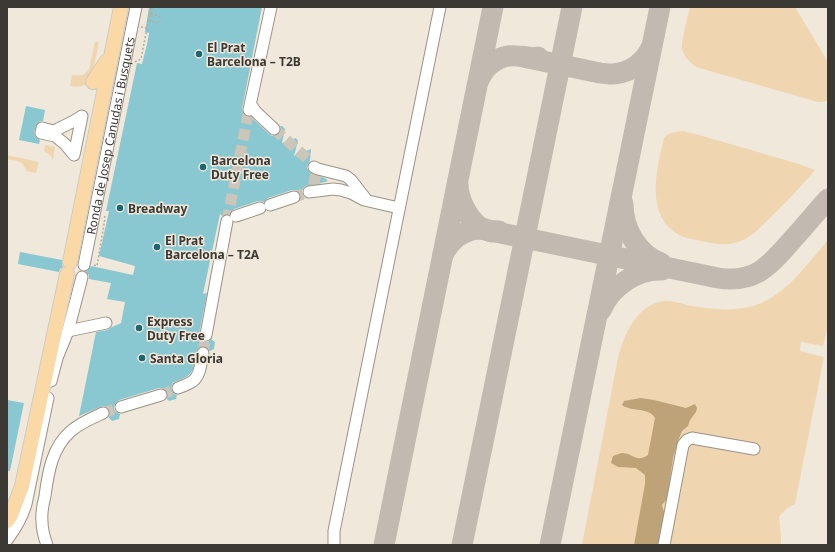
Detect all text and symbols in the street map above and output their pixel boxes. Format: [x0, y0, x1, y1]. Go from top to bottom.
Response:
street label: Ronda de Josep Canudas i Busquets [82, 35, 138, 236]
place label: El Prat Barcelona – T2B [207, 39, 301, 70]
marker: El Prat Barcelona – T2B [194, 49, 204, 59]
place label: Barcelona Duty Free [211, 152, 271, 183]
marker: Barcelona Duty Free [198, 162, 208, 172]
place label: Breadway [128, 200, 188, 217]
marker: Breadway [115, 203, 125, 213]
place label: El Prat Barcelona – T2A [165, 232, 260, 263]
marker: El Prat Barcelona – T2A [152, 242, 162, 252]
place label: Express Duty Free [147, 313, 205, 344]
marker: Express Duty Free [134, 323, 144, 333]
place label: Santa Gloria [150, 350, 223, 367]
marker: Santa Gloria [137, 353, 147, 363]

